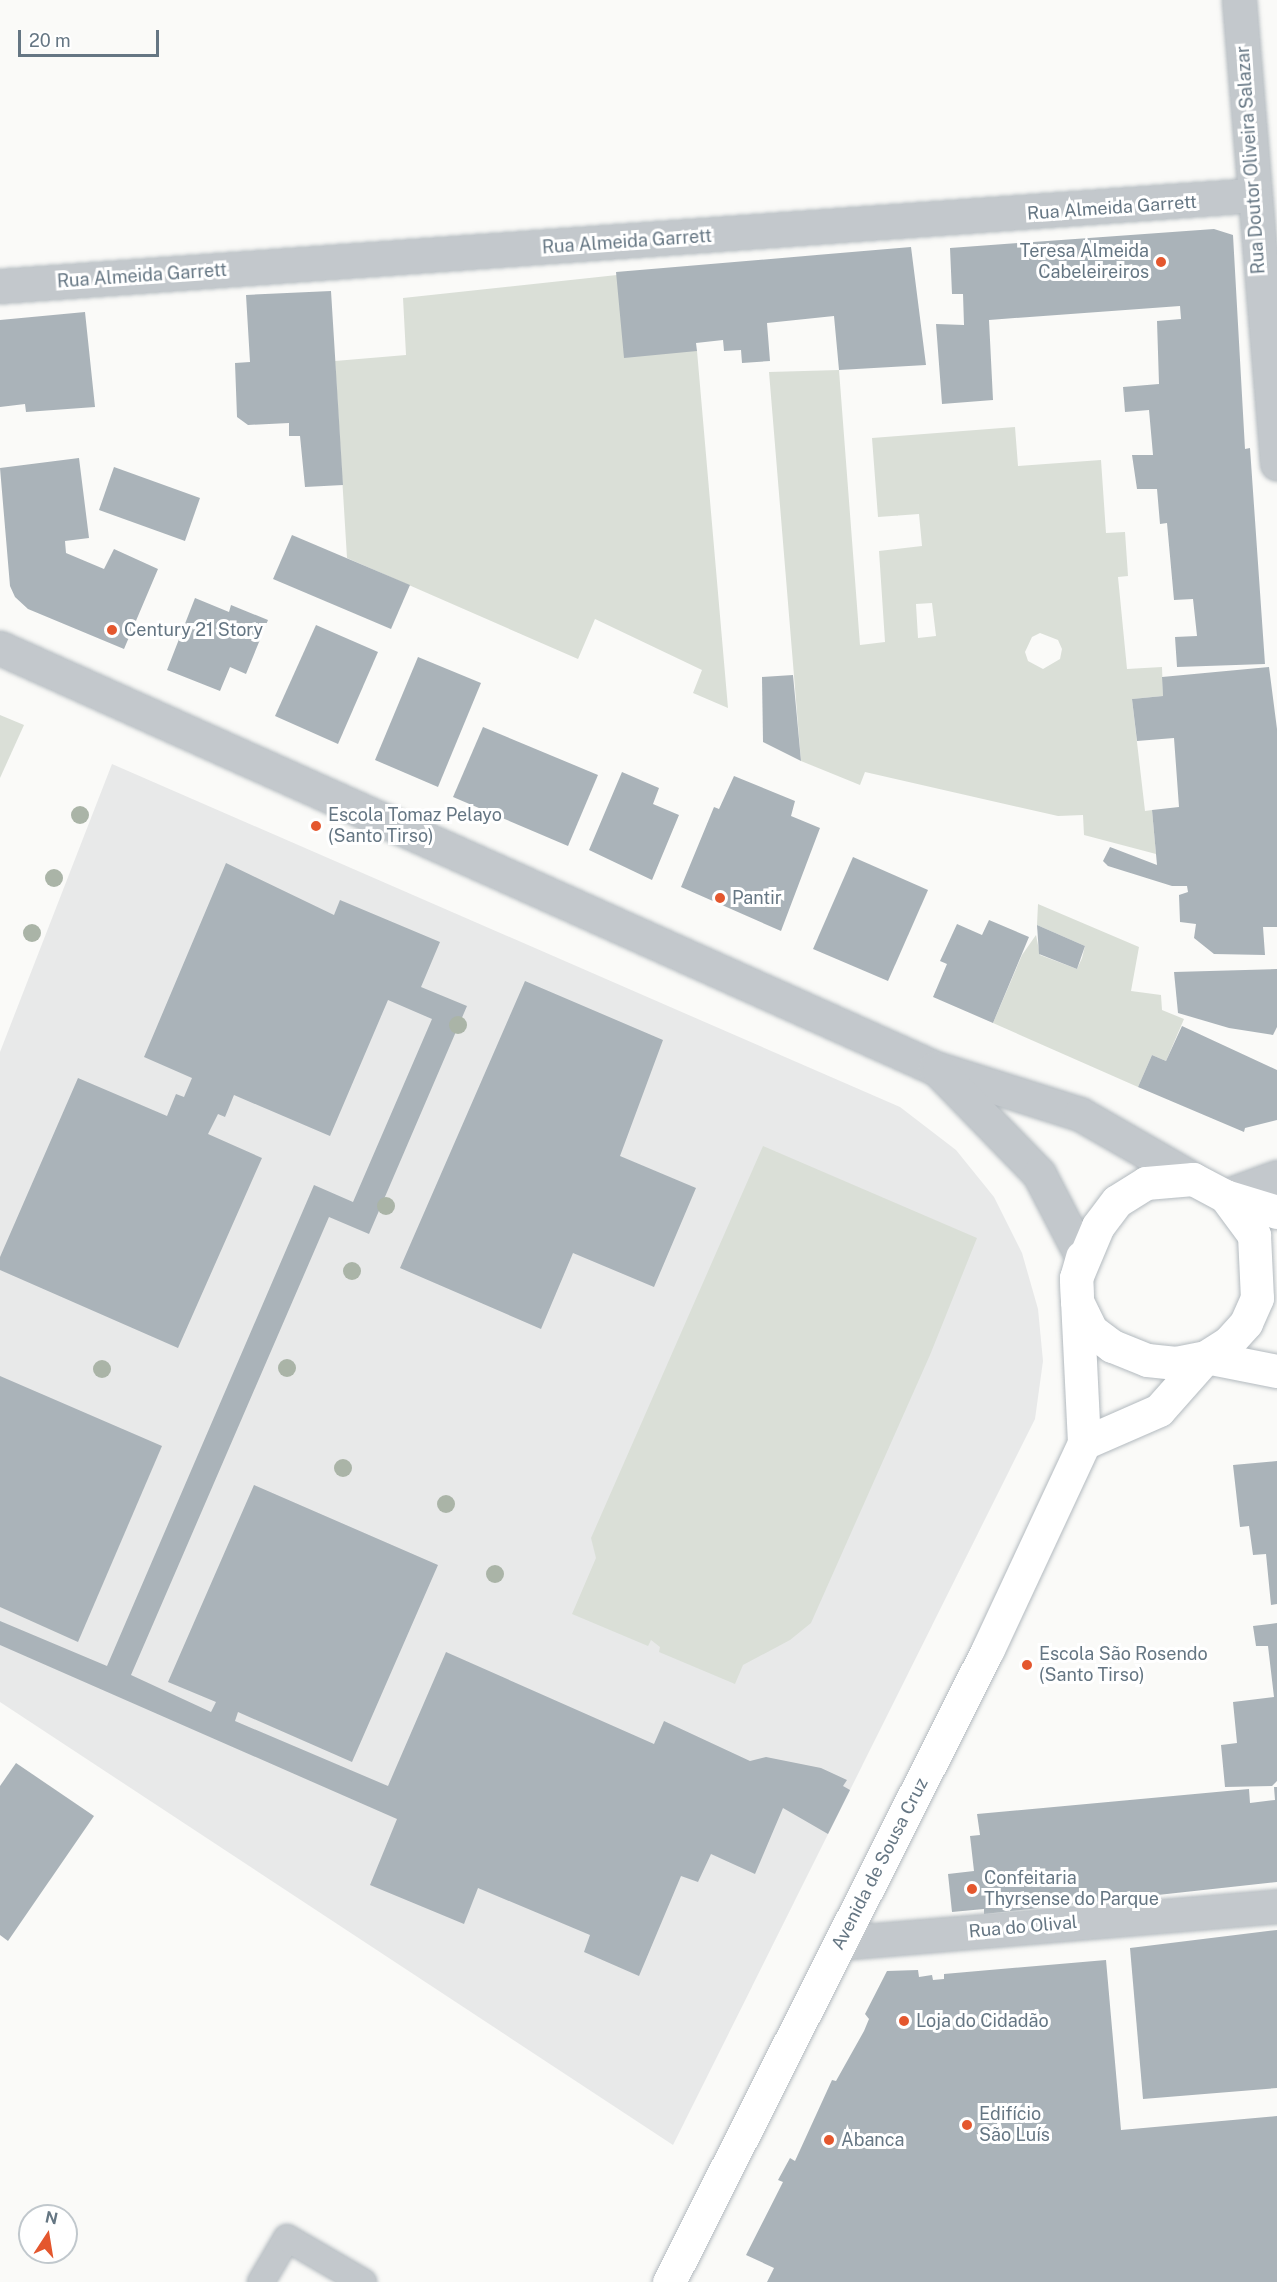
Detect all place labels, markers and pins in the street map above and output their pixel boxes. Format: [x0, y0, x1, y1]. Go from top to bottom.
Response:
place label: Teresa Almeida Cabeleireiros [1020, 241, 1149, 284]
marker: Teresa Almeida Cabeleireiros [1154, 255, 1168, 269]
place label: Century 21 Story [124, 619, 263, 641]
marker: Century 21 Story [105, 623, 119, 637]
place label: Escola Tomaz Pelayo (Santo Tirso) [328, 805, 502, 848]
marker: Escola Tomaz Pelayo (Santo Tirso) [309, 819, 323, 833]
place label: Pantir [732, 887, 782, 909]
marker: Pantir [713, 891, 727, 905]
place label: Escola São Rosendo (Santo Tirso) [1039, 1644, 1208, 1686]
marker: Escola São Rosendo (Santo Tirso) [1020, 1658, 1034, 1672]
place label: Confeitaria Thyrsense do Parque [984, 1868, 1159, 1910]
marker: Confeitaria Thyrsense do Parque [965, 1882, 979, 1896]
place label: Loja do Cidadão [916, 2010, 1049, 2032]
marker: Loja do Cidadão [897, 2014, 911, 2028]
place label: Edifício São Luís [979, 2104, 1050, 2146]
marker: Edifício São Luís [960, 2118, 974, 2132]
place label: Abanca [841, 2129, 904, 2151]
marker: Abanca [822, 2133, 836, 2147]

